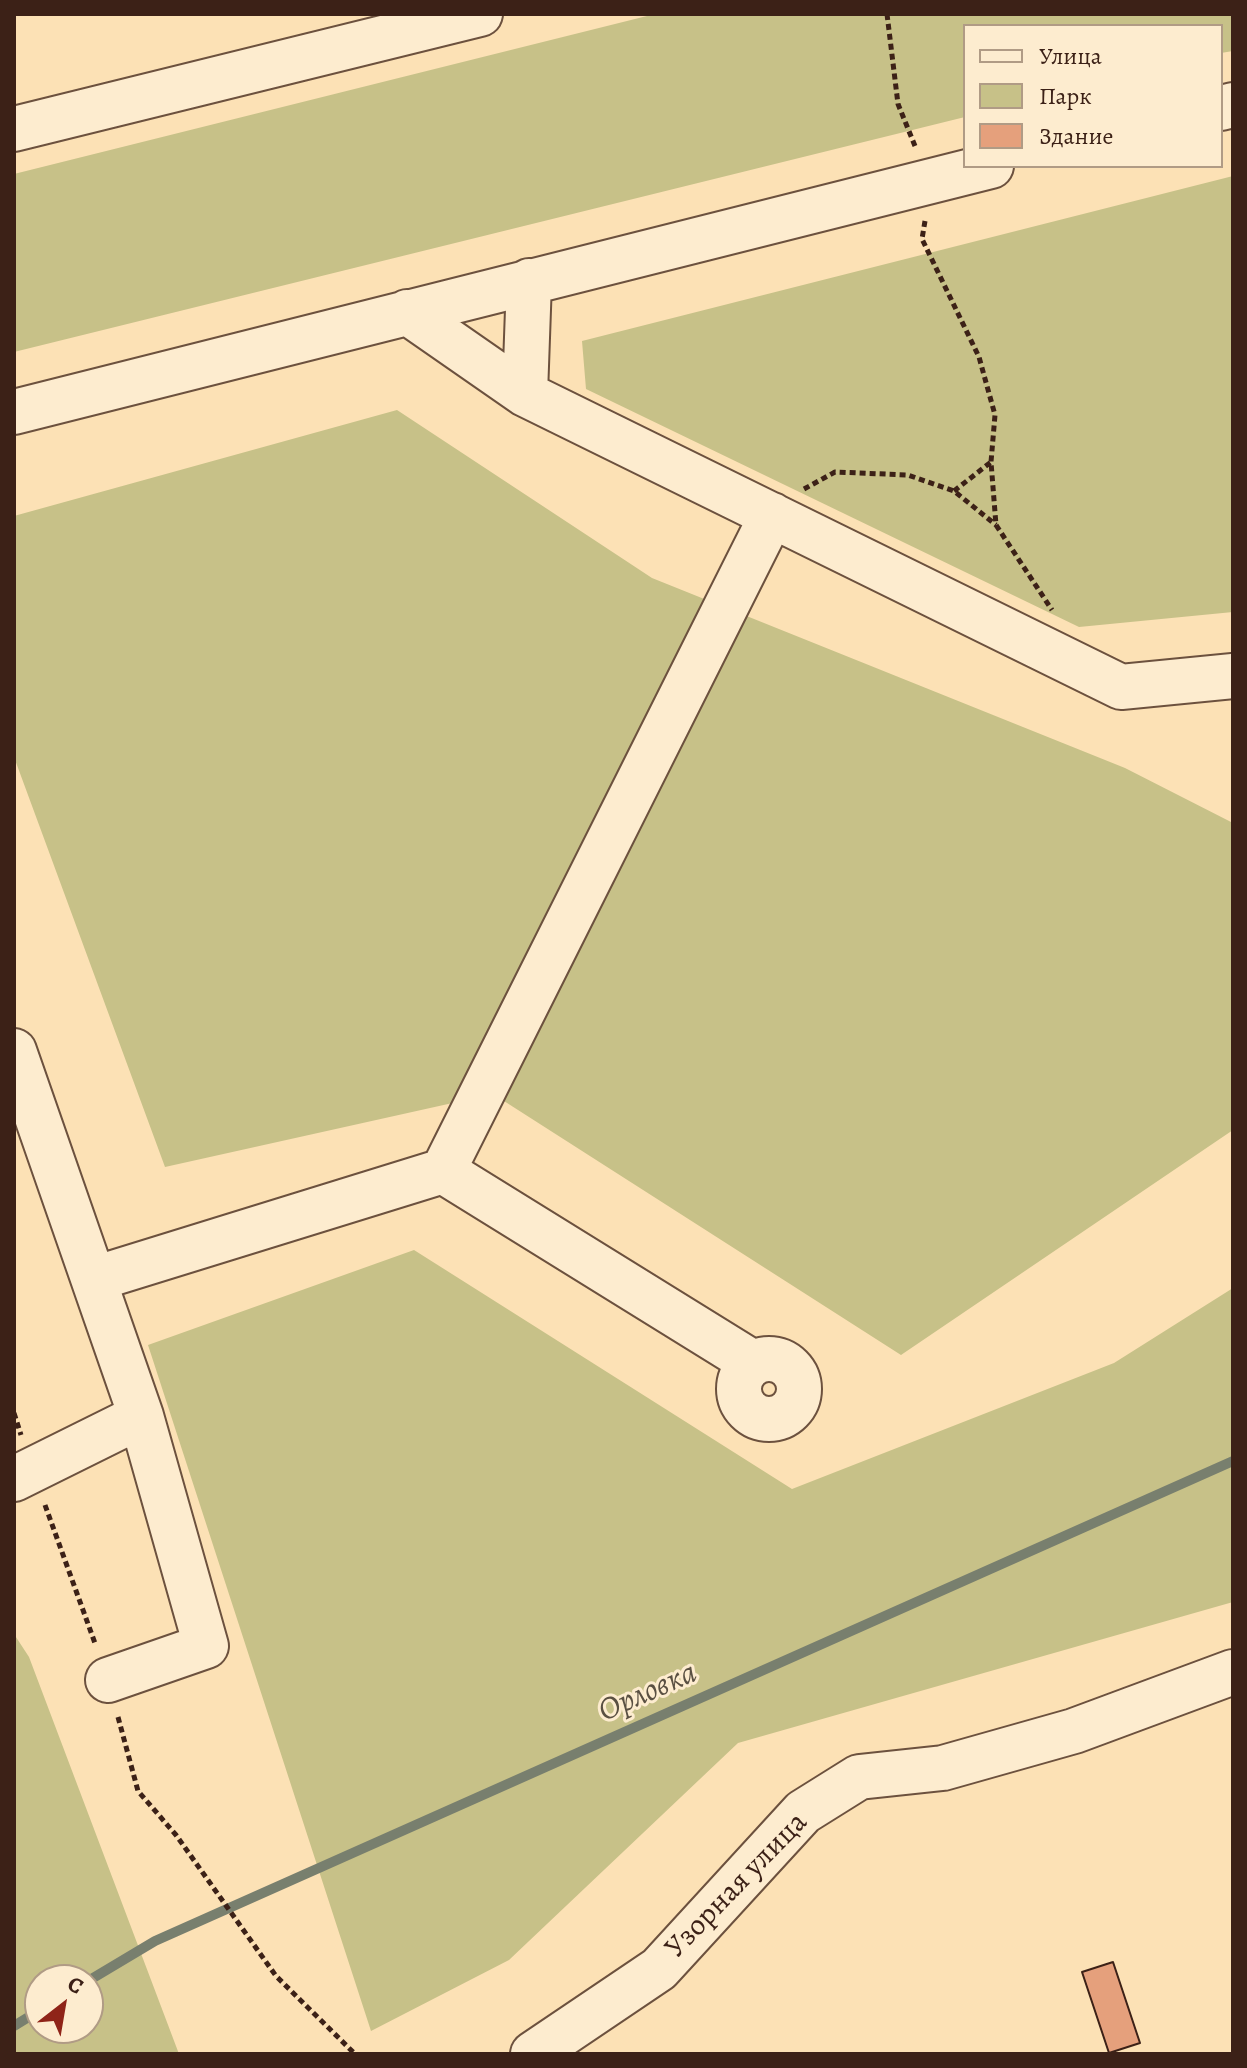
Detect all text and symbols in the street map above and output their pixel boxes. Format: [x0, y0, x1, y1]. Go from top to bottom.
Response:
legend [963, 24, 1223, 168]
text: Улица [1039, 40, 1102, 72]
text: Парк [1039, 80, 1092, 112]
text: Здание [1039, 120, 1114, 152]
water label: Орловка [593, 1654, 703, 1732]
street label: Узорная улица [658, 1805, 816, 1967]
north arrow [24, 1964, 104, 2044]
text: С [62, 1969, 89, 2001]

